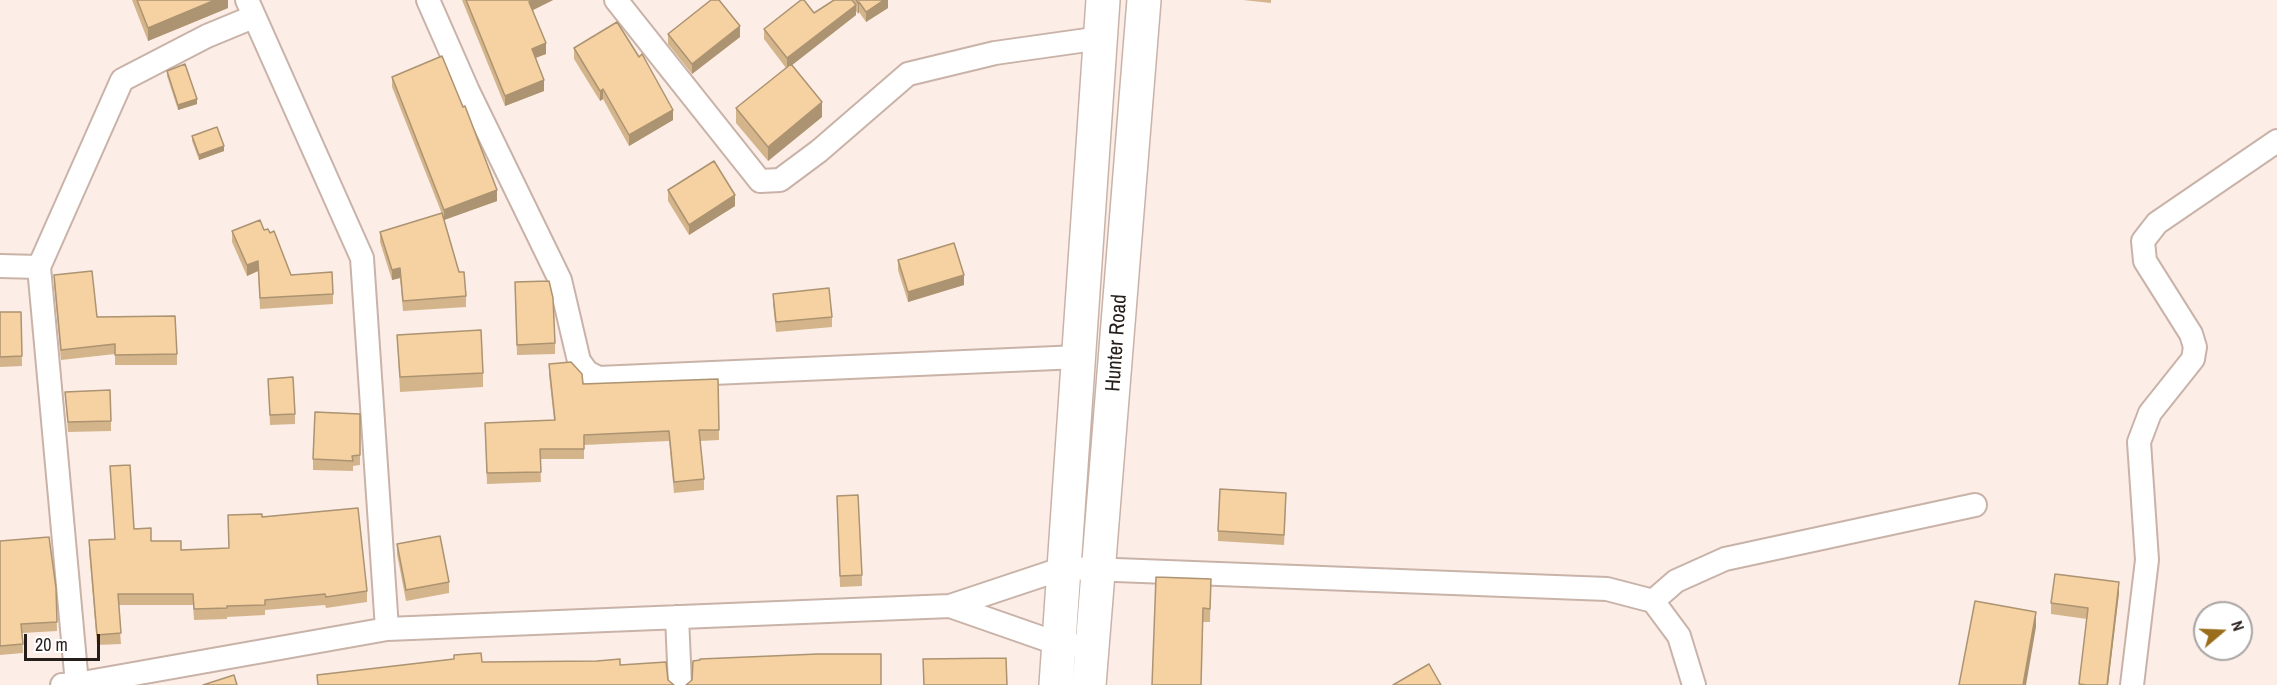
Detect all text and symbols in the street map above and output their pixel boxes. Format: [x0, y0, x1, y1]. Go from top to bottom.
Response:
street label: Hunter Road [1101, 293, 1133, 393]
north arrow [2193, 601, 2253, 661]
text: N [2226, 618, 2250, 634]
scale bar [27, 622, 104, 660]
text: 20 m [35, 632, 68, 657]

